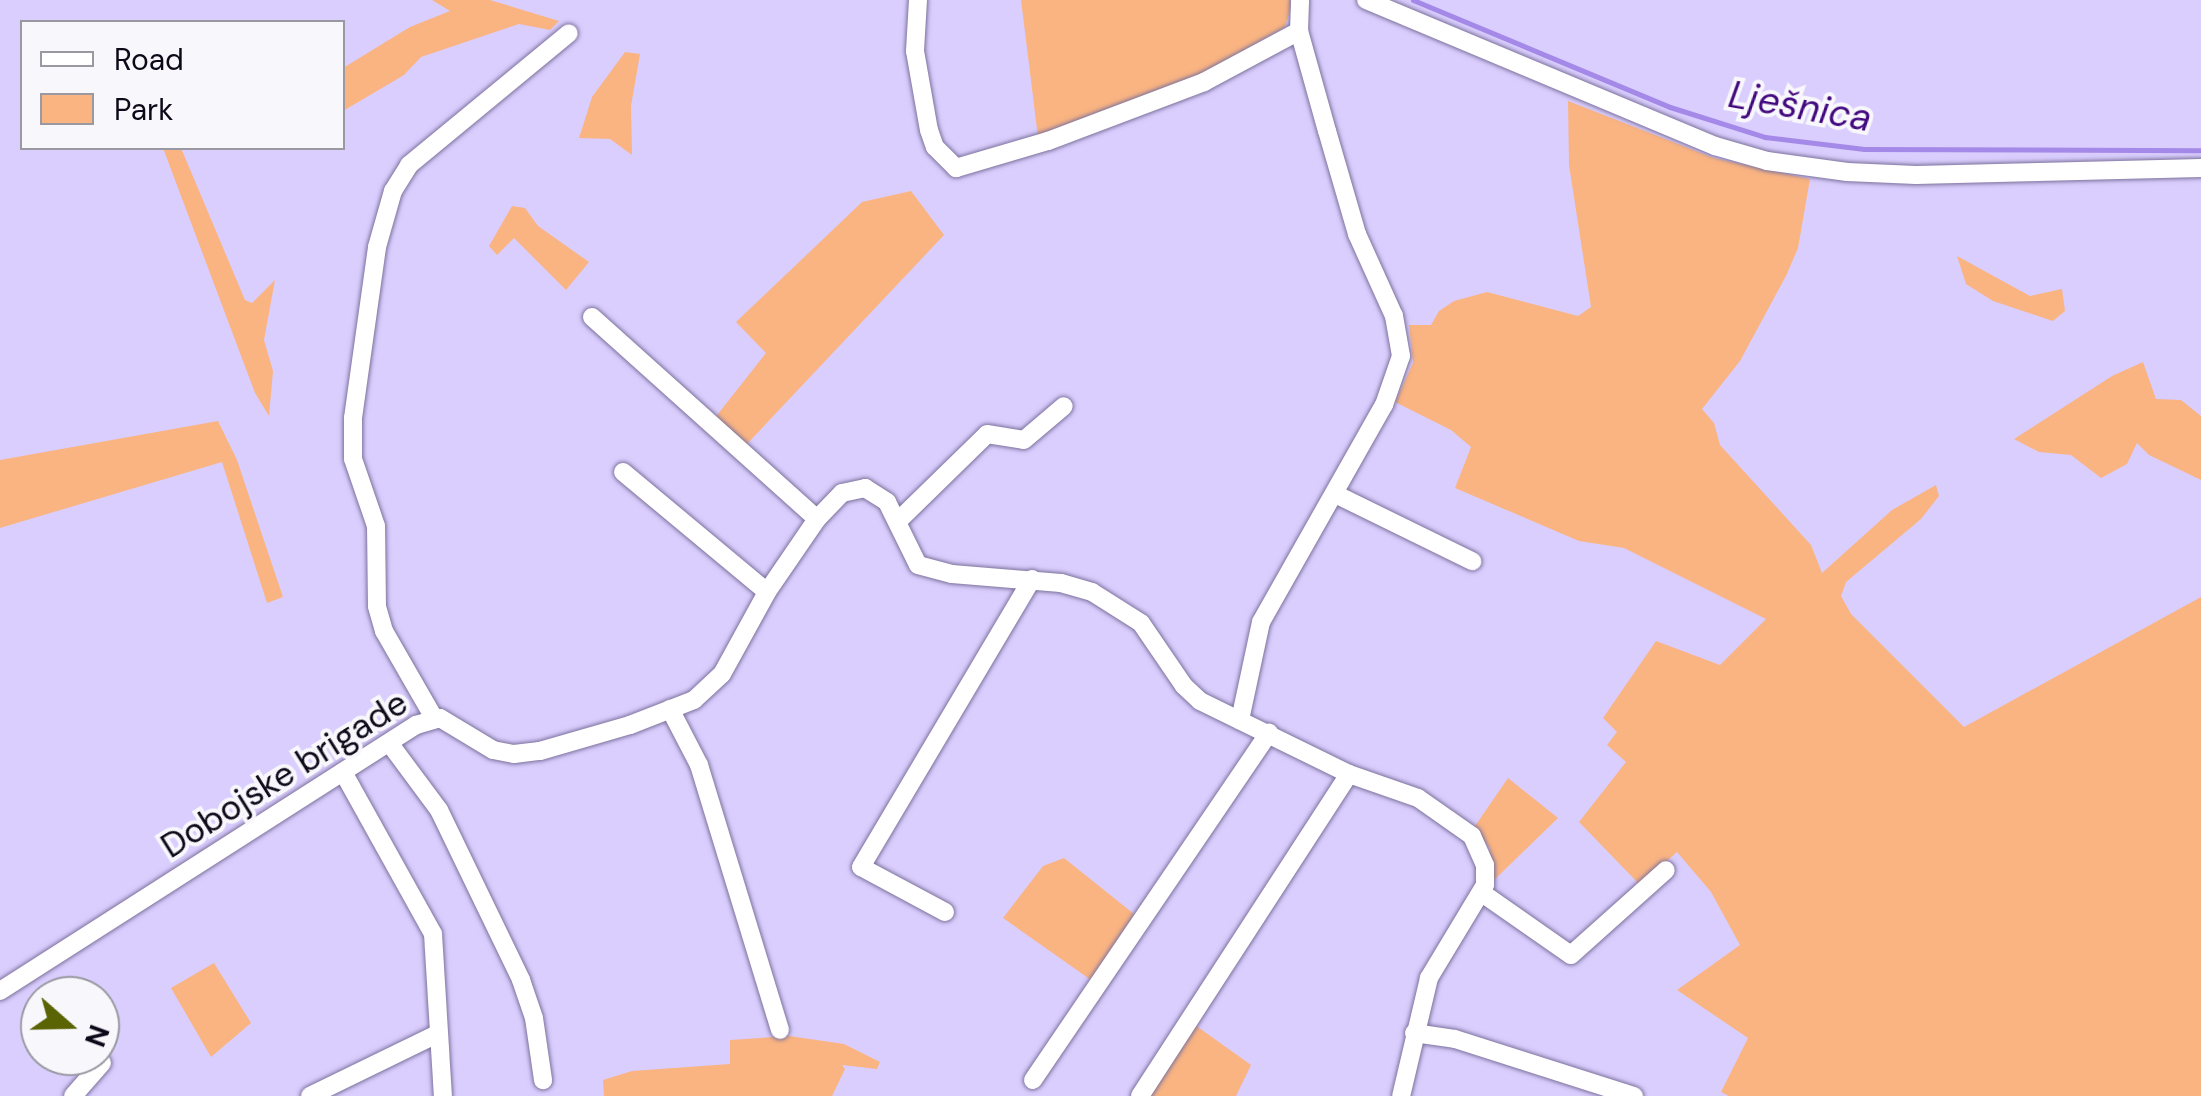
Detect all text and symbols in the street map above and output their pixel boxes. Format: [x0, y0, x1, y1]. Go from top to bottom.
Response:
legend [20, 20, 345, 150]
text: Road [114, 40, 184, 79]
water label: Lješnica [1725, 72, 1875, 142]
text: Park [114, 90, 173, 129]
street label: Dobojske brigade [153, 681, 415, 867]
north arrow [20, 976, 120, 1076]
text: N [76, 1020, 118, 1052]

